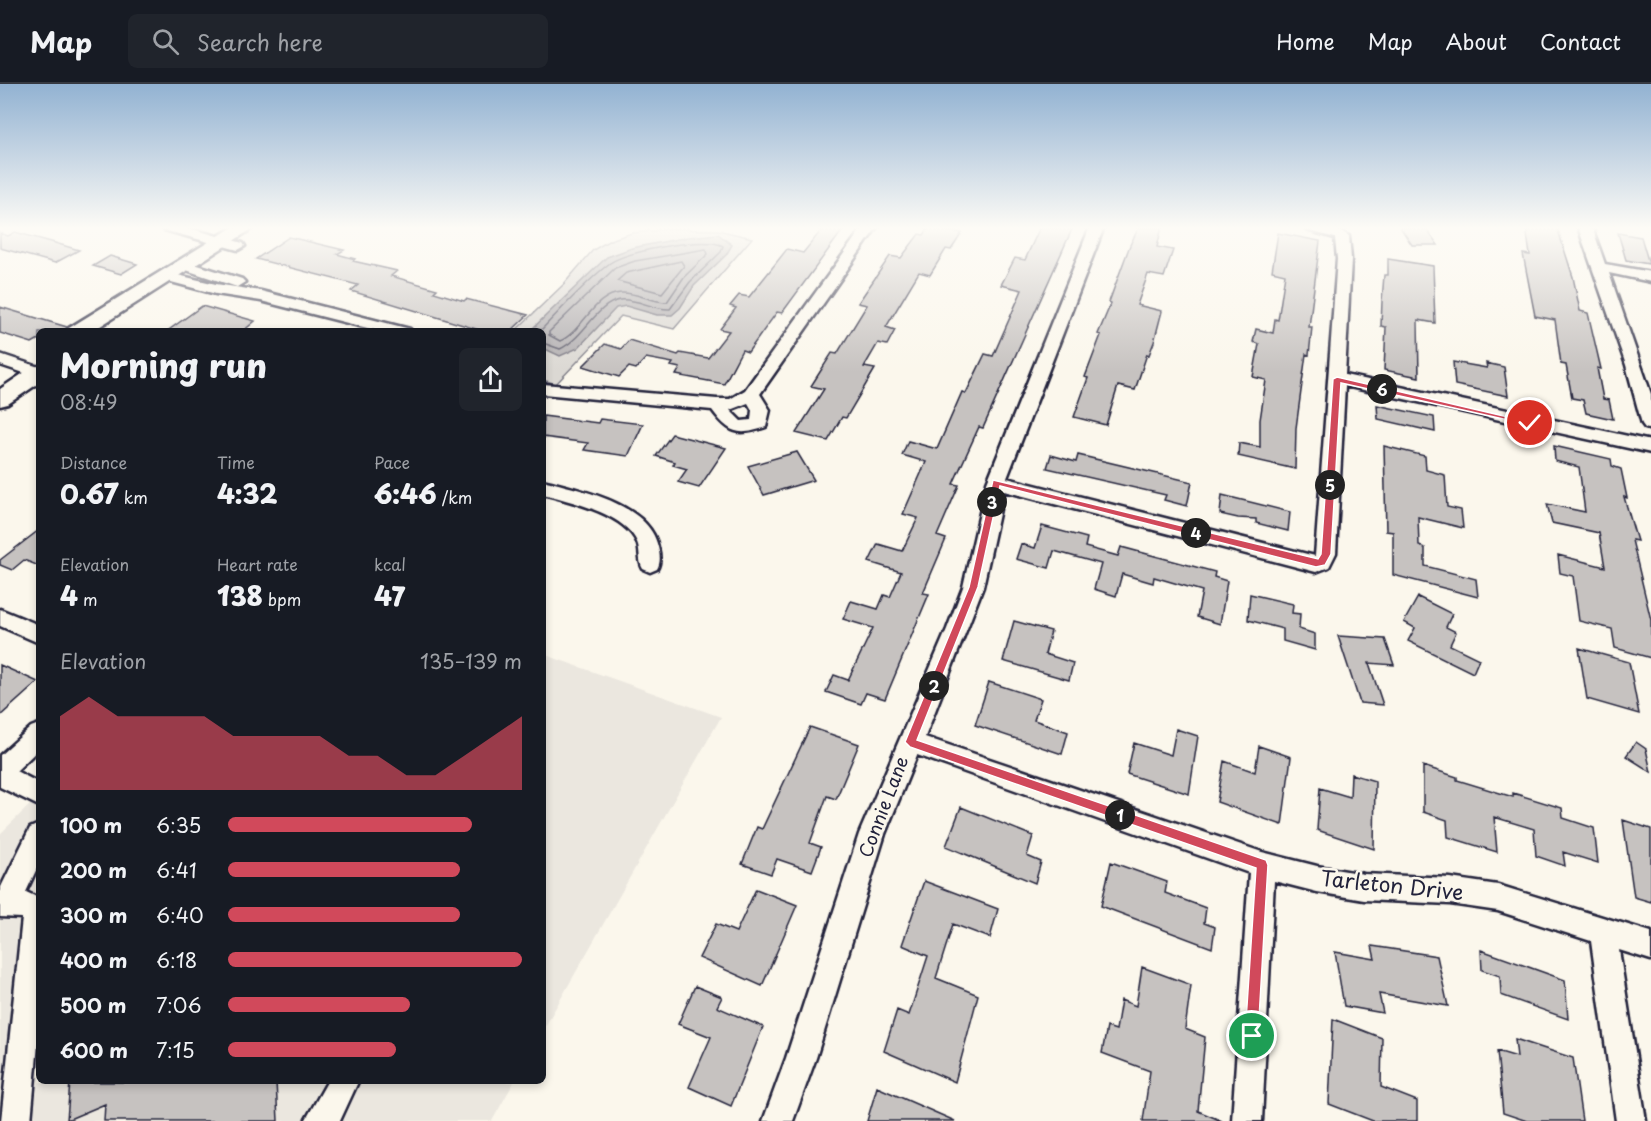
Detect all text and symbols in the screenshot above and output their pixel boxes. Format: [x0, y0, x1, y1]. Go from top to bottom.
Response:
search box [128, 14, 548, 68]
text: Map [30, 20, 92, 63]
icon: search [149, 25, 182, 58]
text: Search here [197, 25, 323, 58]
text: Home [1276, 25, 1335, 57]
text: Map [1368, 25, 1413, 57]
text: About [1446, 25, 1507, 57]
text: Contact [1540, 25, 1621, 57]
text: Morning run [60, 339, 267, 389]
button: share [459, 348, 522, 411]
pin: 6 [1367, 374, 1397, 404]
text: 6 [1376, 377, 1388, 401]
text: 08:49 [60, 387, 117, 417]
pin [1504, 397, 1555, 448]
icon: check [1513, 406, 1546, 439]
text: Distance [60, 450, 127, 474]
text: Time [217, 450, 255, 474]
text: Pace [374, 450, 410, 474]
pin: 5 [1315, 470, 1345, 500]
text: 5 [1325, 473, 1335, 497]
text: 0.67 [60, 474, 119, 513]
text: 4:32 [217, 474, 277, 513]
text: 6:46 [374, 474, 436, 513]
text: km [119, 485, 148, 509]
text: /km [436, 485, 472, 509]
pin: 3 [977, 487, 1007, 517]
text: 3 [987, 490, 997, 514]
pin: 4 [1181, 518, 1211, 548]
text: 4 [1191, 521, 1201, 545]
text: Elevation [60, 552, 129, 576]
text: Heart rate [217, 552, 298, 576]
text: kcal [374, 552, 406, 576]
text: 4 [60, 576, 78, 615]
text: 138 [217, 576, 263, 615]
text: 47 [374, 576, 405, 615]
text: m [78, 587, 98, 611]
text: bpm [263, 587, 301, 611]
text: Elevation [60, 646, 146, 676]
text: 135–139 m [420, 646, 522, 676]
pin: 2 [919, 671, 949, 701]
text: 2 [928, 674, 940, 698]
street label: Connie Lane [851, 752, 914, 861]
pin: 1 [1105, 800, 1135, 830]
text: 1 [1116, 803, 1124, 827]
text: 100 m [60, 810, 122, 840]
text: 6:35 [156, 810, 201, 840]
text: 200 m [60, 855, 127, 885]
text: 6:41 [156, 855, 197, 885]
street label: Tarleton Drive [1319, 861, 1465, 907]
text: 300 m [60, 900, 128, 930]
text: 6:40 [156, 900, 204, 930]
text: 400 m [60, 945, 128, 975]
text: 6:18 [156, 945, 197, 975]
text: 500 m [60, 990, 127, 1020]
text: 7:06 [156, 990, 201, 1020]
pin [1226, 1010, 1277, 1061]
icon: arrive [1235, 1019, 1268, 1052]
text: 600 m [60, 1035, 128, 1065]
text: 7:15 [156, 1035, 195, 1065]

